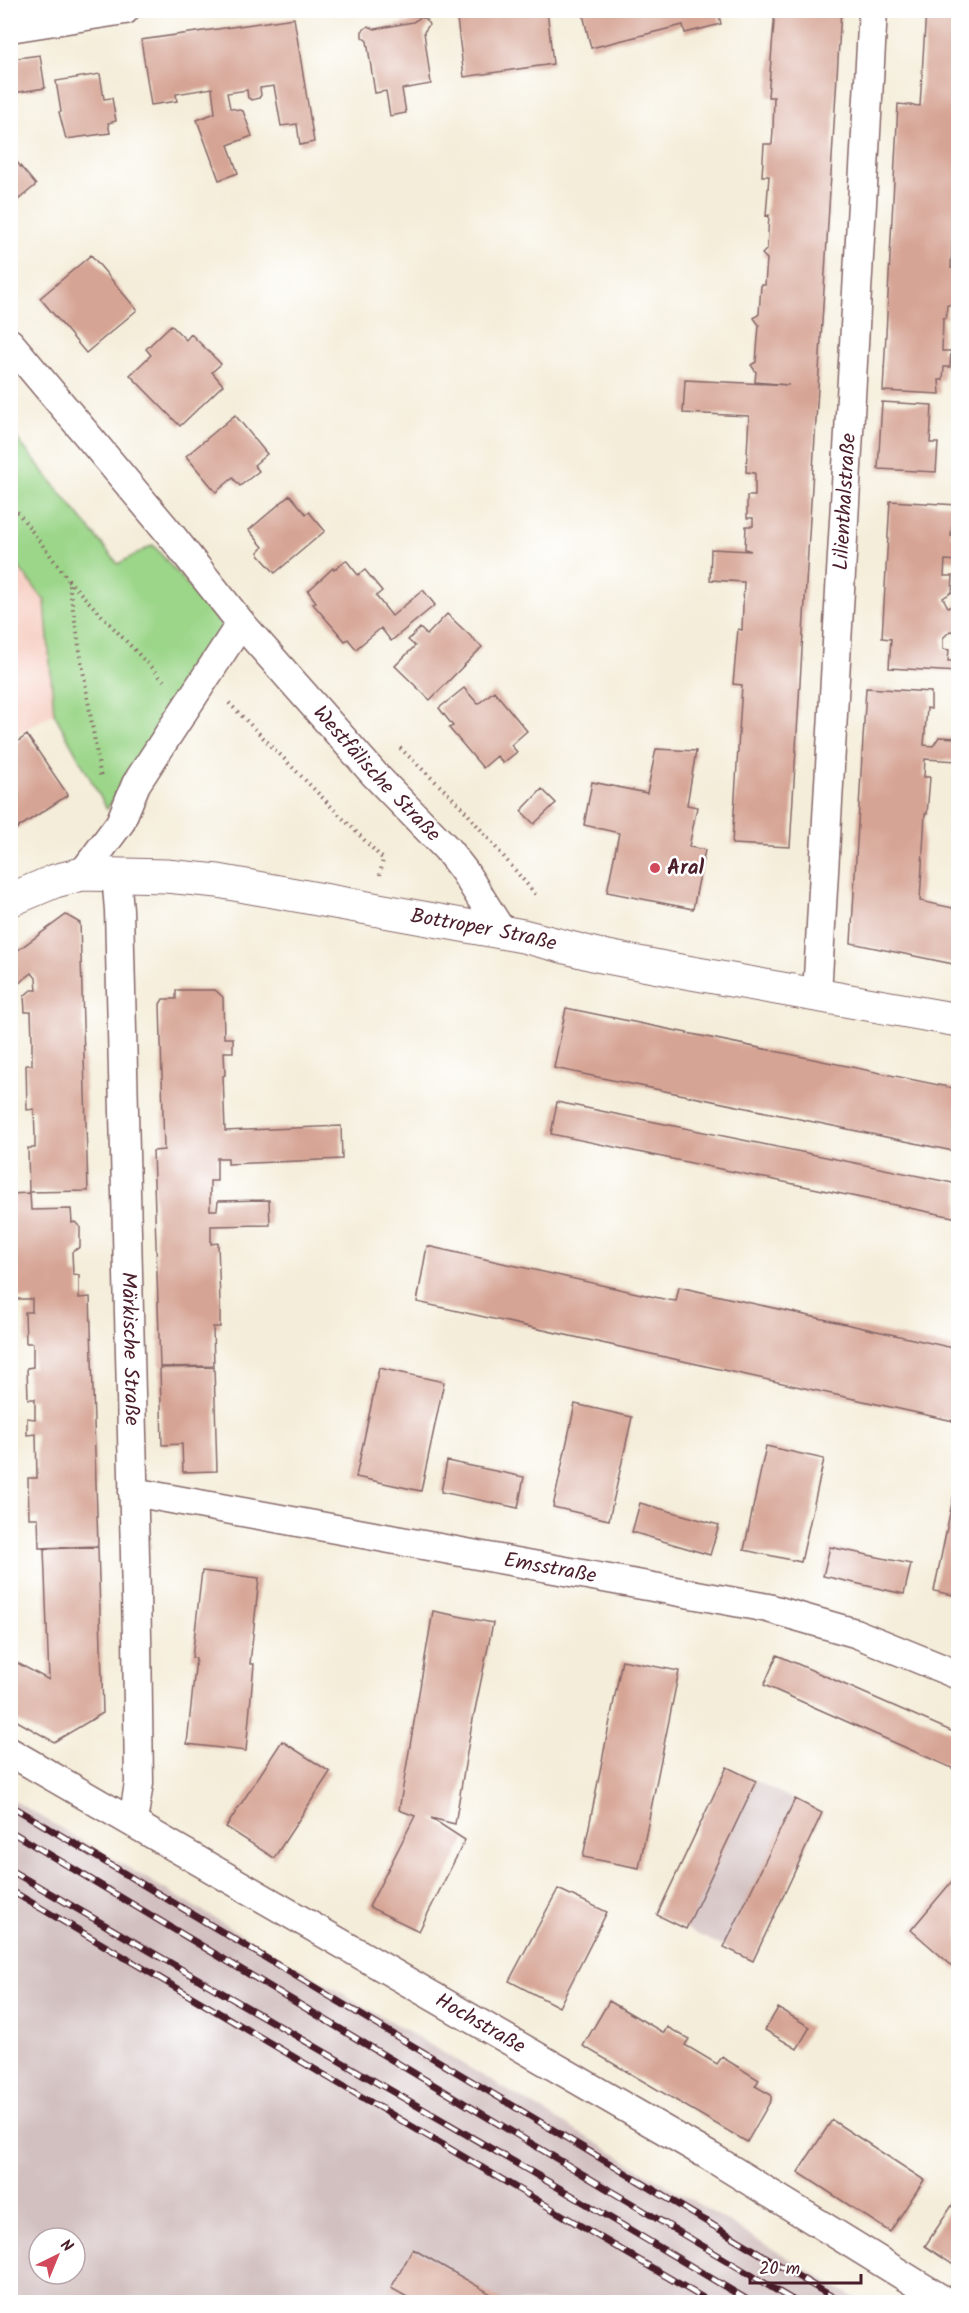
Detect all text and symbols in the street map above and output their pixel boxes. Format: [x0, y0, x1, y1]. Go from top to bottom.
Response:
street label: Lilienthalstraße [825, 432, 865, 571]
street label: Westfälische Straße [305, 698, 449, 850]
place label: Aral [667, 852, 705, 885]
marker: Aral [648, 861, 662, 875]
street label: Bottroper Straße [408, 900, 561, 961]
street label: Märkische Straße [111, 1272, 148, 1426]
street label: Emsstraße [501, 1544, 600, 1593]
street label: Hochstraße [429, 1984, 532, 2063]
north arrow [27, 2226, 87, 2286]
text: N [54, 2234, 78, 2259]
scale bar [750, 2247, 861, 2285]
text: 20 m [759, 2255, 800, 2284]

